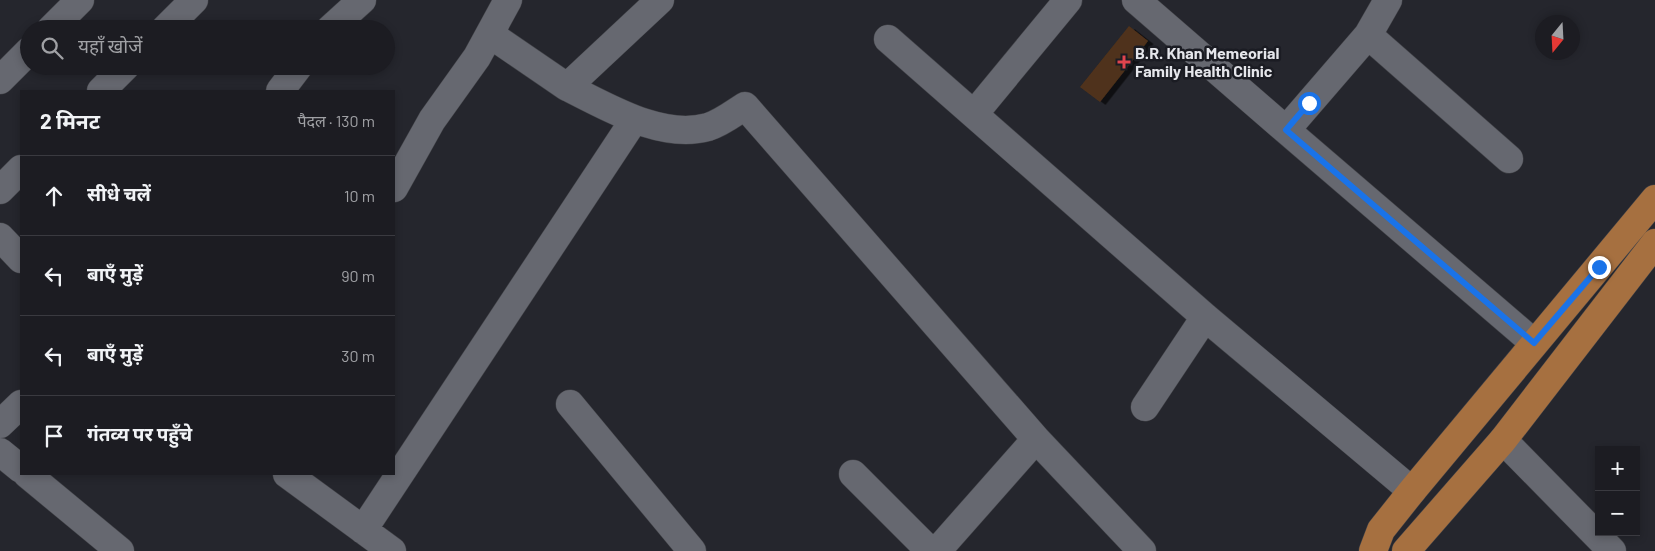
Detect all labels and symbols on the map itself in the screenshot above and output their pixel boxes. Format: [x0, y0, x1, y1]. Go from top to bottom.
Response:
north arrow [1535, 15, 1580, 60]
place label: B.R. Khan Memeorial Family Health Clinic [1135, 43, 1279, 80]
marker: B.R. Khan Memeorial Family Health Clinic [1117, 55, 1131, 69]
route start [1298, 92, 1321, 115]
route end [1588, 256, 1611, 279]

